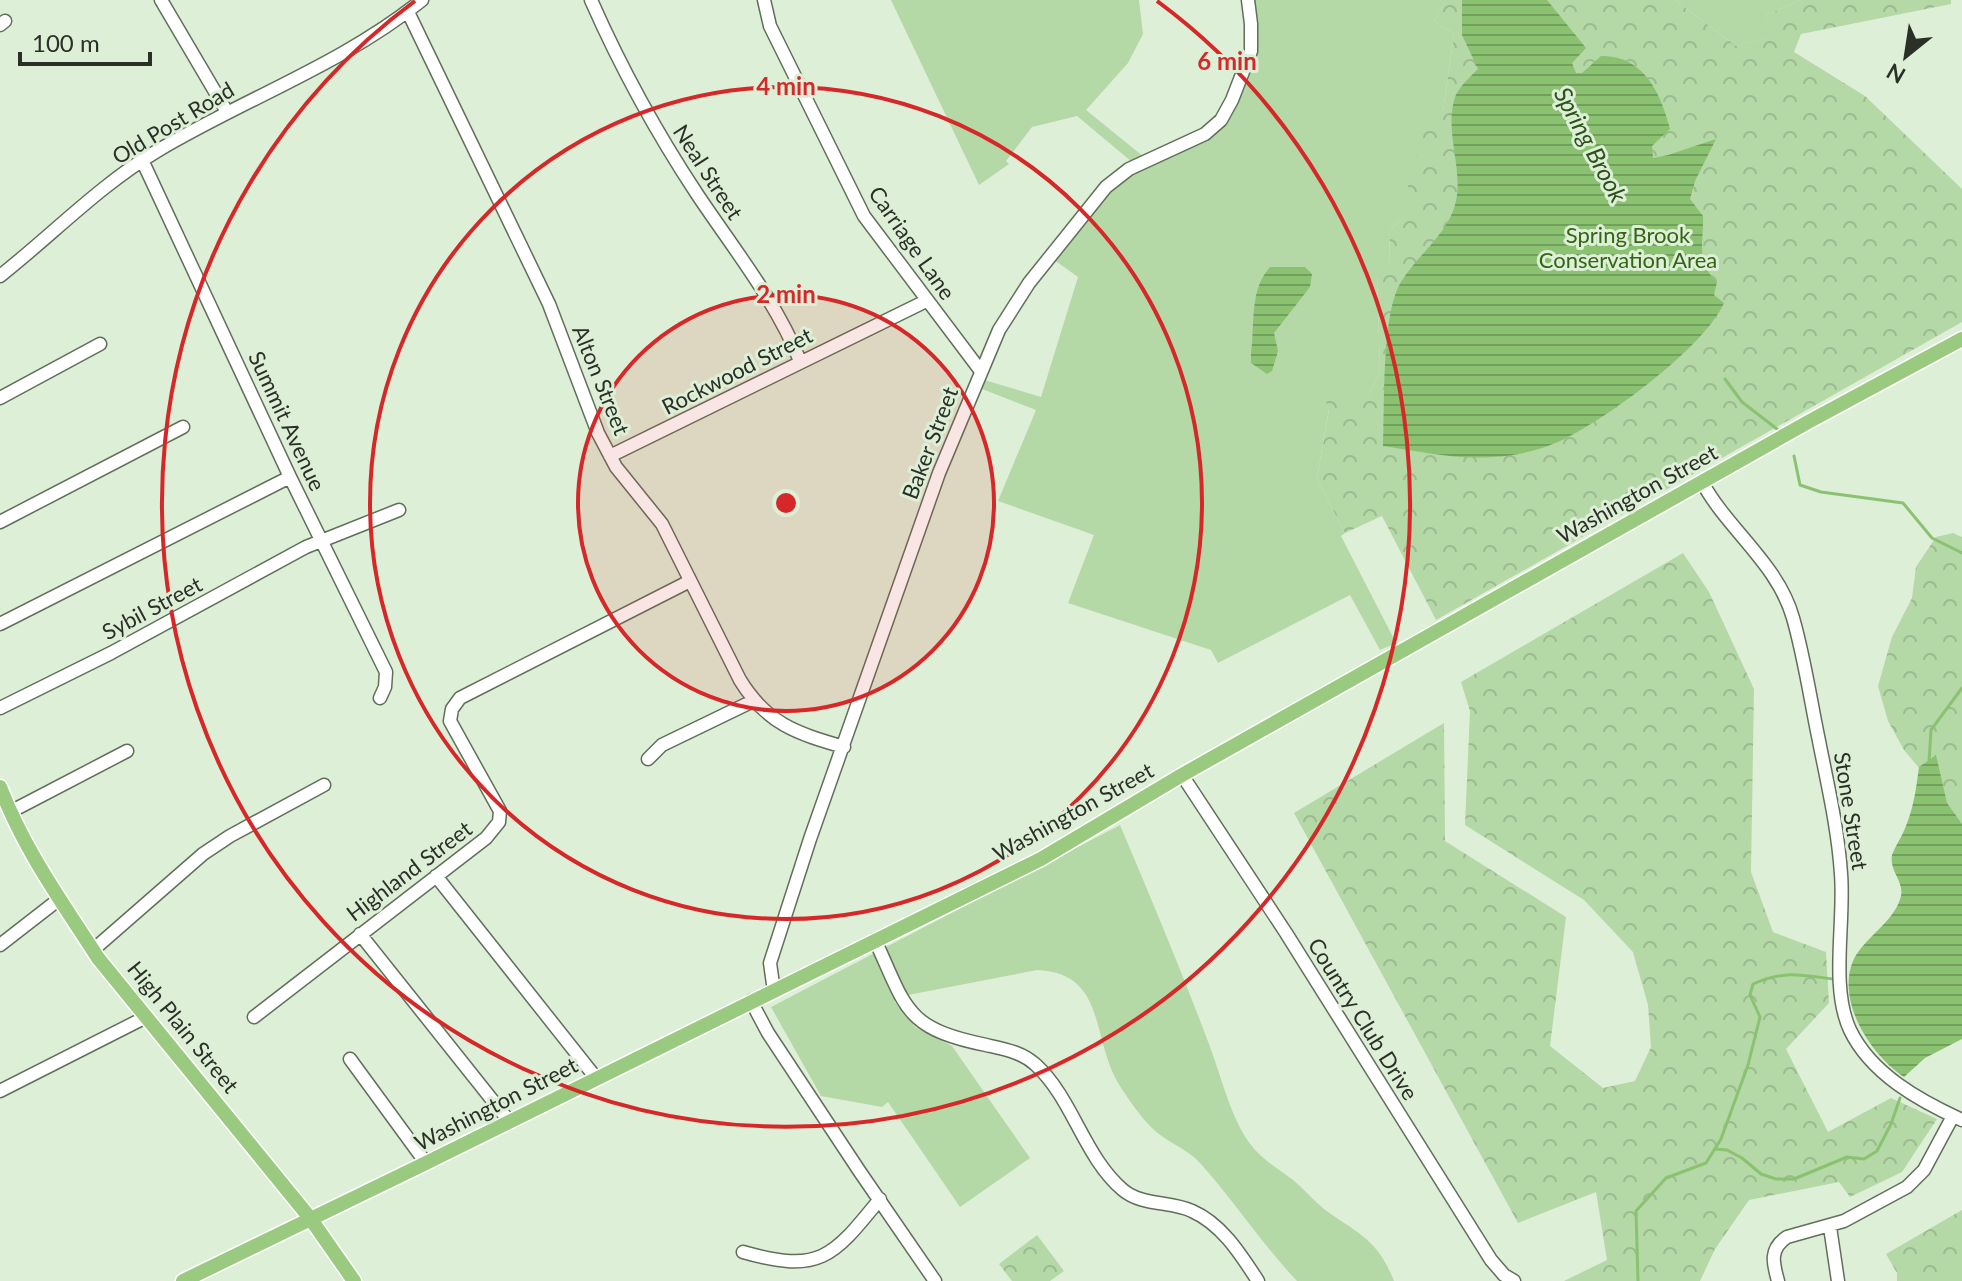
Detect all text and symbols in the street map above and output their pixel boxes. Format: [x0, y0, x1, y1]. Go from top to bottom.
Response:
scale bar [20, 16, 150, 66]
north arrow [1866, 16, 1946, 96]
text: 100 m [32, 28, 100, 57]
text: 6 min [1197, 46, 1257, 75]
text: N [1882, 58, 1910, 90]
text: 4 min [756, 71, 816, 100]
street label: Old Post Road [107, 76, 239, 170]
water label: Spring Brook [1549, 82, 1634, 208]
street label: Neal Street [668, 119, 749, 224]
street label: Carriage Lane [863, 181, 961, 305]
park label: Spring Brook Conservation Area [1539, 221, 1717, 273]
text: 2 min [756, 279, 816, 308]
street label: Alton Street [567, 321, 636, 439]
street label: Rockwood Street [657, 321, 817, 420]
street label: Summit Avenue [243, 347, 332, 495]
street label: Baker Street [896, 383, 963, 503]
street label: Washington Street [1552, 438, 1722, 549]
centre of rings [772, 489, 800, 517]
street label: Sybil Street [97, 570, 206, 645]
street label: Stone Street [1829, 750, 1874, 872]
street label: Washington Street [988, 756, 1158, 867]
street label: Highland Street [341, 815, 477, 926]
street label: Country Club Drive [1303, 933, 1424, 1105]
street label: High Plain Street [122, 955, 245, 1098]
street label: Washington Street [410, 1051, 582, 1156]

